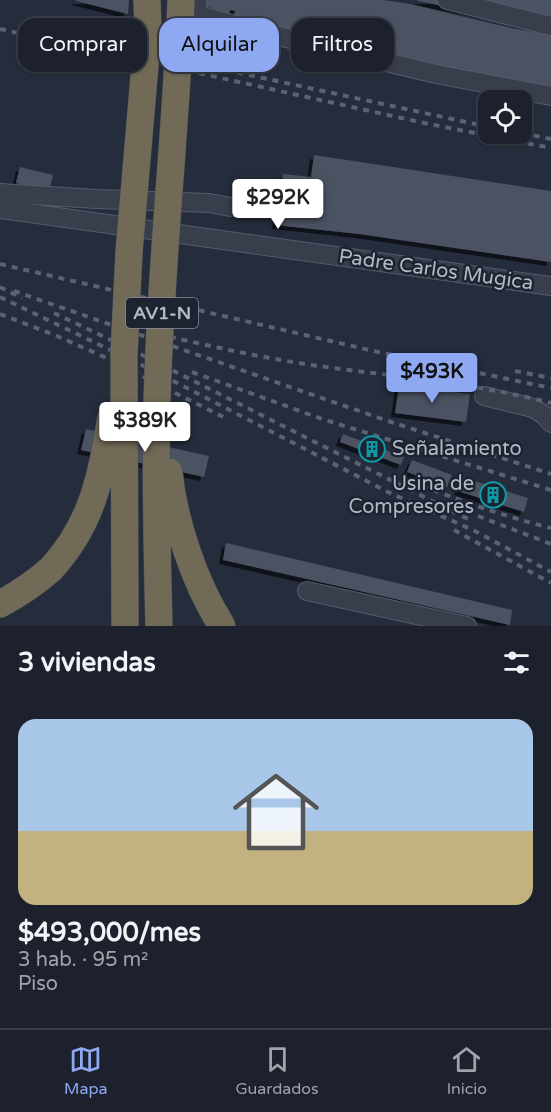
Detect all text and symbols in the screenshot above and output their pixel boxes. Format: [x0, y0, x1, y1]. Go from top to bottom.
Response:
chip: Comprar [18, 18, 147, 72]
chip: Alquilar [159, 18, 279, 72]
chip: Filtros [291, 18, 394, 72]
map controls [478, 90, 532, 144]
button: locate [478, 90, 532, 144]
pin: $292K [236, 179, 320, 230]
text: $292K [246, 186, 310, 210]
street label: Padre Carlos Mugica [337, 244, 535, 296]
road number: AV1-N [126, 298, 198, 328]
pin: $493K [390, 353, 474, 404]
text: $493K [400, 360, 464, 384]
pin: $389K [103, 402, 187, 453]
text: $389K [113, 409, 177, 433]
building icon: Señalamiento [357, 434, 387, 464]
place label: Señalamiento [392, 437, 522, 461]
place label: Usina de Compresores [349, 472, 474, 519]
building icon: Usina de Compresores [478, 480, 508, 510]
icon: filters [500, 646, 533, 679]
text: 3 viviendas [18, 647, 156, 678]
icon: home [222, 758, 330, 866]
text: $493,000/mes [18, 917, 201, 948]
text: 3 hab. · 95 m² [18, 948, 148, 972]
text: Piso [18, 972, 58, 996]
tab: Mapa [64, 1043, 108, 1099]
tab: Guardados [235, 1043, 319, 1099]
tab: Inicio [447, 1043, 487, 1099]

